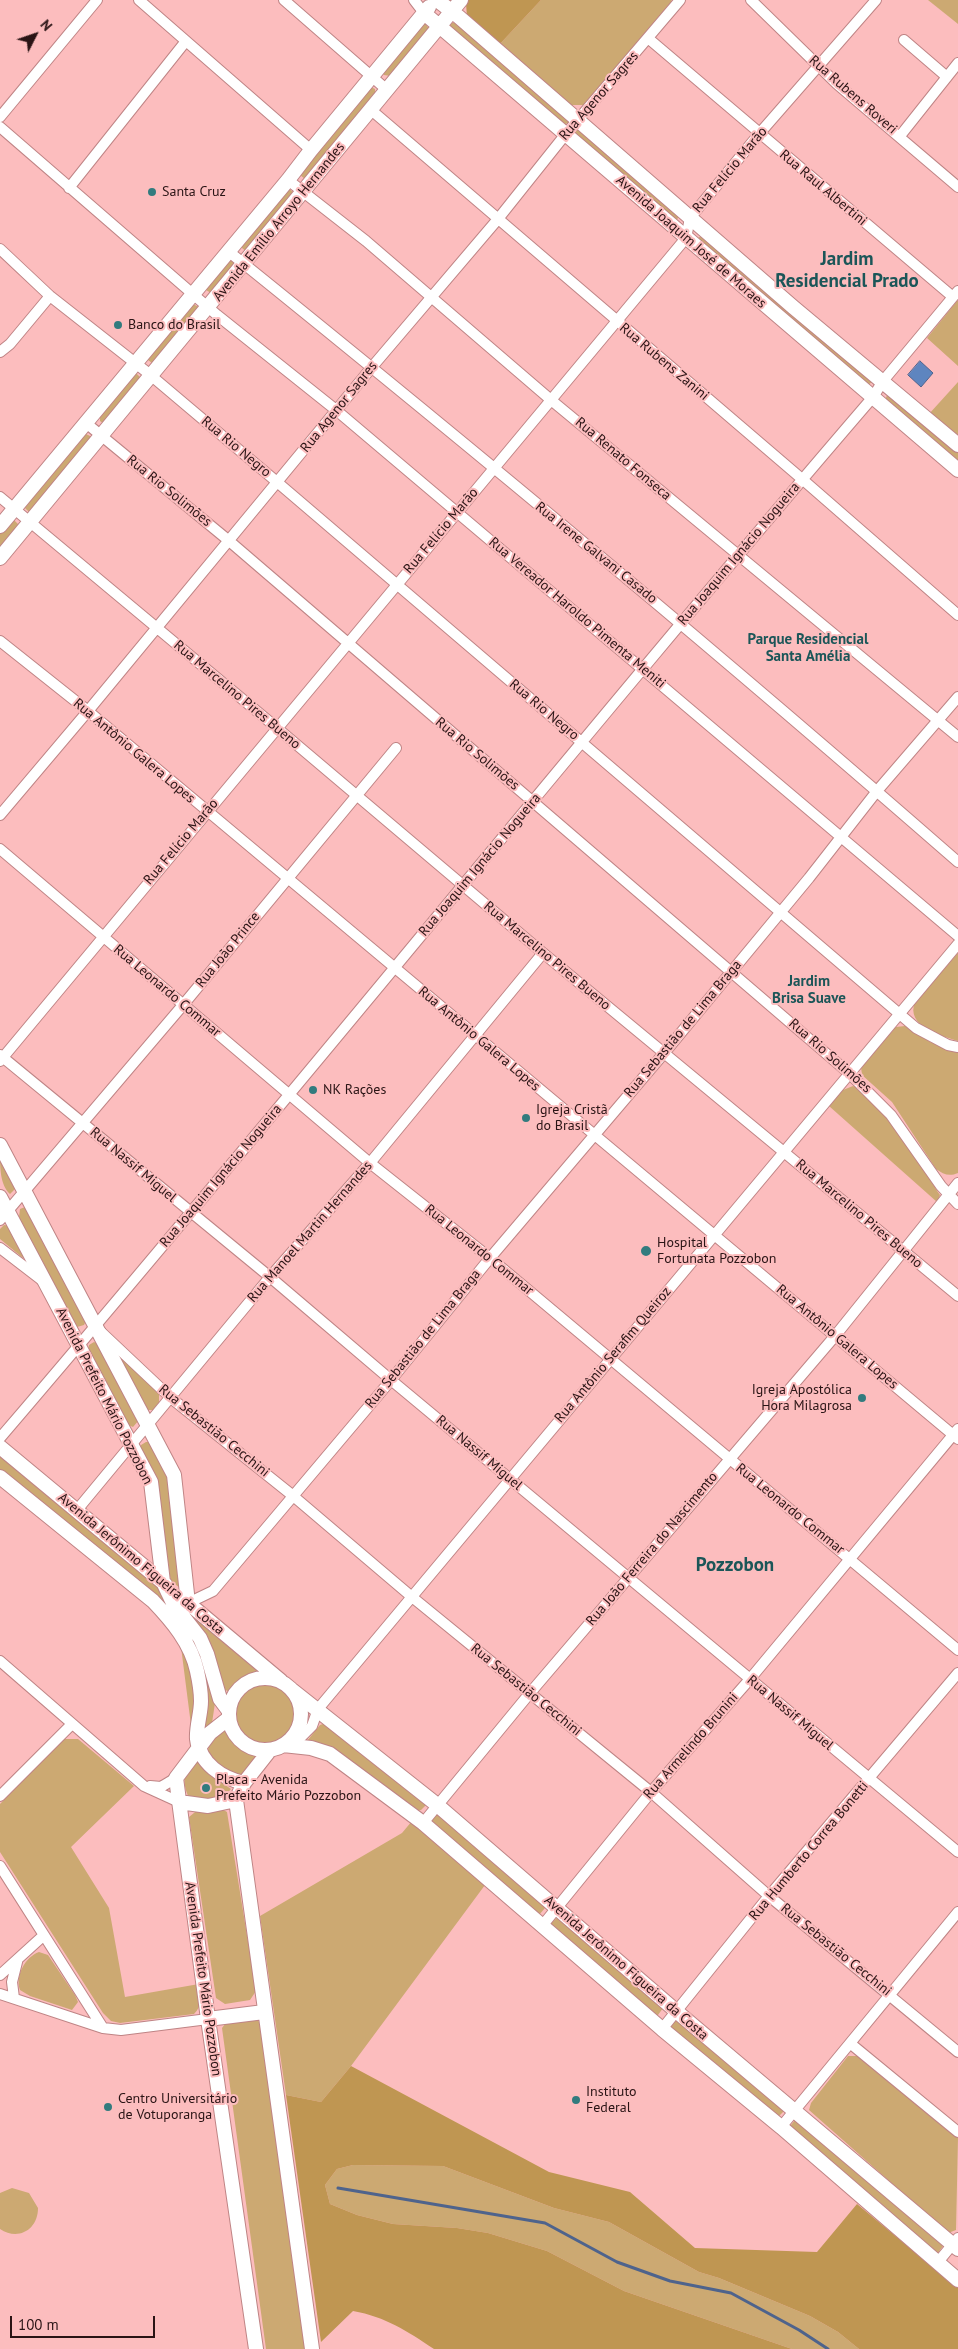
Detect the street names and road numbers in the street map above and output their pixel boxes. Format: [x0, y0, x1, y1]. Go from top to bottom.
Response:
street label: Rua Agenor Sagres [556, 48, 642, 144]
street label: Rua Rubens Roveri [805, 52, 901, 138]
street label: Rua Felício Marão [689, 124, 771, 216]
street label: Avenida Emílio Arroyo Hernandes [210, 139, 348, 305]
street label: Rua Raul Albertini [776, 147, 870, 229]
street label: Avenida Joaquim José de Moraes [612, 172, 770, 312]
street label: Rua Rubens Zanini [616, 320, 712, 404]
street label: Rua Agenor Sagres [297, 358, 381, 456]
street label: Rua Rio Negro [198, 413, 274, 481]
street label: Rua Renato Fonseca [572, 414, 674, 504]
street label: Rua Rio Solimões [123, 452, 215, 530]
street label: Rua Joaquim Ignácio Nogueira [674, 479, 804, 629]
street label: Rua Felício Marão [400, 485, 482, 577]
street label: Rua Irene Galvani Casado [532, 499, 660, 607]
street label: Rua Vereador Haroldo Pimenta Meniti [485, 534, 669, 692]
street label: Rua Marcelino Pires Bueno [170, 637, 304, 753]
street label: Rua Rio Negro [506, 676, 582, 744]
street label: Rua Antônio Galera Lopes [70, 695, 198, 807]
street label: Rua Rio Solimões [432, 714, 522, 794]
street label: Rua Joaquim Ignácio Nogueira [415, 790, 545, 940]
street label: Rua Felício Marão [140, 796, 222, 888]
street label: Rua Marcelino Pires Bueno [480, 898, 614, 1014]
street label: Rua João Prince [192, 909, 264, 991]
street label: Rua Leonardo Commar [110, 941, 224, 1041]
street label: Rua Sebastião de Lima Braga [621, 957, 745, 1101]
street label: Rua Antônio Galera Lopes [415, 983, 543, 1095]
street label: Rua Rio Solimões [785, 1015, 875, 1097]
street label: Rua Joaquim Ignácio Nogueira [156, 1101, 286, 1251]
street label: Rua Nassif Miguel [86, 1124, 180, 1206]
street label: Rua Marcelino Pires Bueno [792, 1156, 926, 1272]
street label: Rua Manoel Martin Hernandes [244, 1158, 376, 1306]
street label: Rua Leonardo Commar [421, 1201, 537, 1299]
street label: Rua Sebastião de Lima Braga [362, 1266, 484, 1412]
street label: Rua Antônio Galera Lopes [773, 1281, 901, 1393]
street label: Rua Antônio Serafim Queiroz [551, 1284, 675, 1426]
street label: Avenida Prefeito Mário Pozzobon [52, 1305, 156, 1487]
street label: Rua Sebastião Cecchini [155, 1381, 273, 1481]
street label: Rua Nassif Miguel [432, 1412, 526, 1494]
street label: Rua Leonardo Commar [732, 1460, 848, 1558]
street label: Rua João Ferreira do Nascimento [583, 1469, 721, 1629]
street label: Avenida Jerônimo Figueira da Costa [55, 1490, 227, 1638]
street label: Rua Sebastião Cecchini [467, 1640, 585, 1740]
street label: Rua Nassif Miguel [743, 1672, 837, 1754]
street label: Rua Armelindo Brunini [640, 1689, 742, 1803]
street label: Rua Humberto Correa Bonetti [746, 1778, 872, 1924]
street label: Avenida Prefeito Mário Pozzobon [181, 1881, 225, 2077]
street label: Avenida Jerônimo Figueira da Costa [541, 1892, 711, 2044]
street label: Rua Sebastião Cecchini [777, 1900, 895, 2000]

